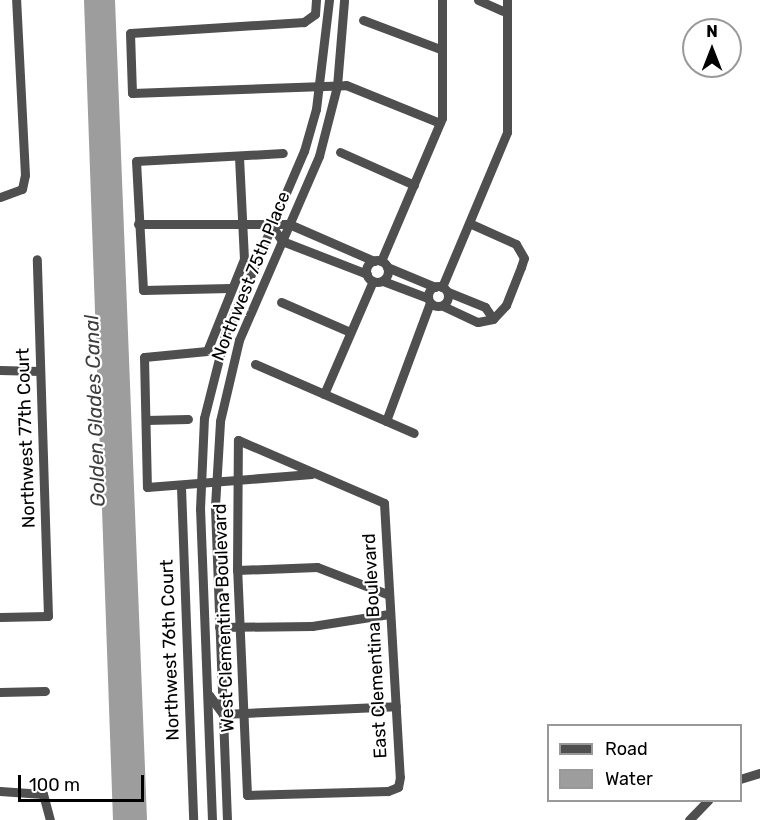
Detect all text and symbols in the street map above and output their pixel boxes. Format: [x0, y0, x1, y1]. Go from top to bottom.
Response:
north arrow [682, 18, 742, 78]
text: N [706, 22, 718, 41]
street label: Northwest 75th Place [207, 188, 295, 364]
water label: Golden Glades Canal [80, 314, 110, 508]
street label: Northwest 77th Court [12, 348, 40, 528]
street label: West Clementina Boulevard [209, 503, 239, 733]
street label: East Clementina Boulevard [358, 533, 392, 759]
street label: Northwest 76th Court [156, 559, 184, 741]
legend [547, 724, 742, 802]
text: Road [605, 738, 648, 760]
scale bar [21, 763, 147, 801]
text: Water [605, 768, 653, 790]
text: 100 m [29, 774, 80, 796]

